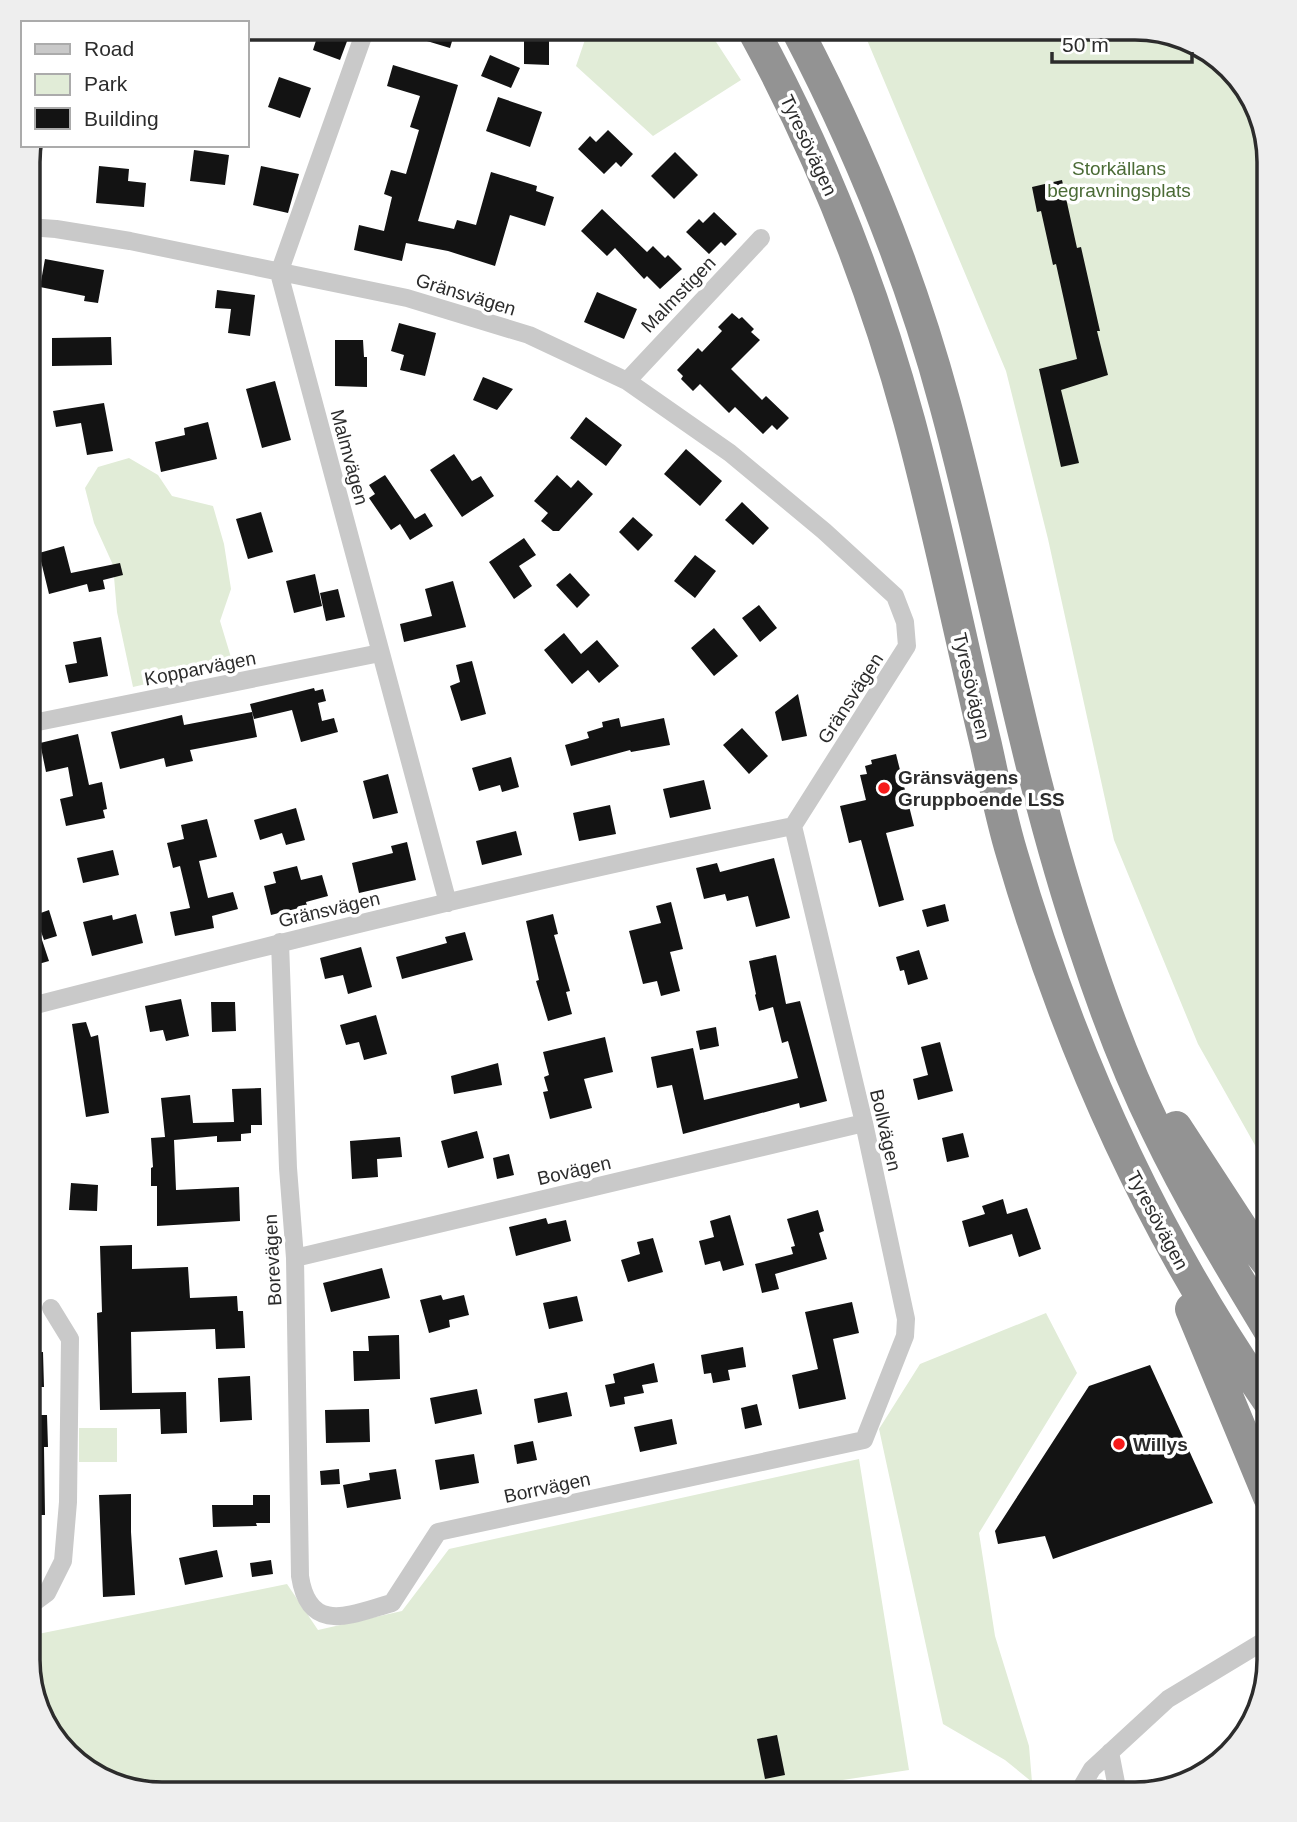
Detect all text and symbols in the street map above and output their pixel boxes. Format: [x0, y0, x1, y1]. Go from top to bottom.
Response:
legend [21, 21, 248, 147]
scale bar [1052, 21, 1192, 65]
text: 50 m [1062, 33, 1109, 56]
text: Road [84, 37, 134, 60]
text: Park [84, 72, 128, 95]
street label: Tyresövägen [776, 91, 841, 199]
text: Building [84, 107, 159, 130]
park label: Storkällans begravningsplats [1047, 158, 1191, 201]
street label: Malmstigen [637, 252, 720, 337]
street label: Gränsvägen [413, 269, 518, 320]
street label: Malmvägen [327, 407, 372, 507]
street label: Tyresövägen [949, 631, 994, 741]
street label: Kopparvägen [143, 647, 258, 690]
street label: Gränsvägen [813, 649, 887, 747]
place label: Gränsvägens Gruppboende LSS [898, 767, 1065, 810]
marker: Gränsvägens Gruppboende LSS [876, 780, 892, 796]
street label: Gränsvägen [276, 888, 382, 931]
street label: Bollvägen [866, 1087, 905, 1173]
street label: Bovägen [535, 1152, 613, 1189]
street label: Tyresövägen [1123, 1167, 1192, 1273]
street label: Borevägen [260, 1214, 285, 1306]
place label: Willys [1133, 1434, 1188, 1455]
marker: Willys [1111, 1436, 1127, 1452]
street label: Borrvägen [502, 1468, 592, 1507]

